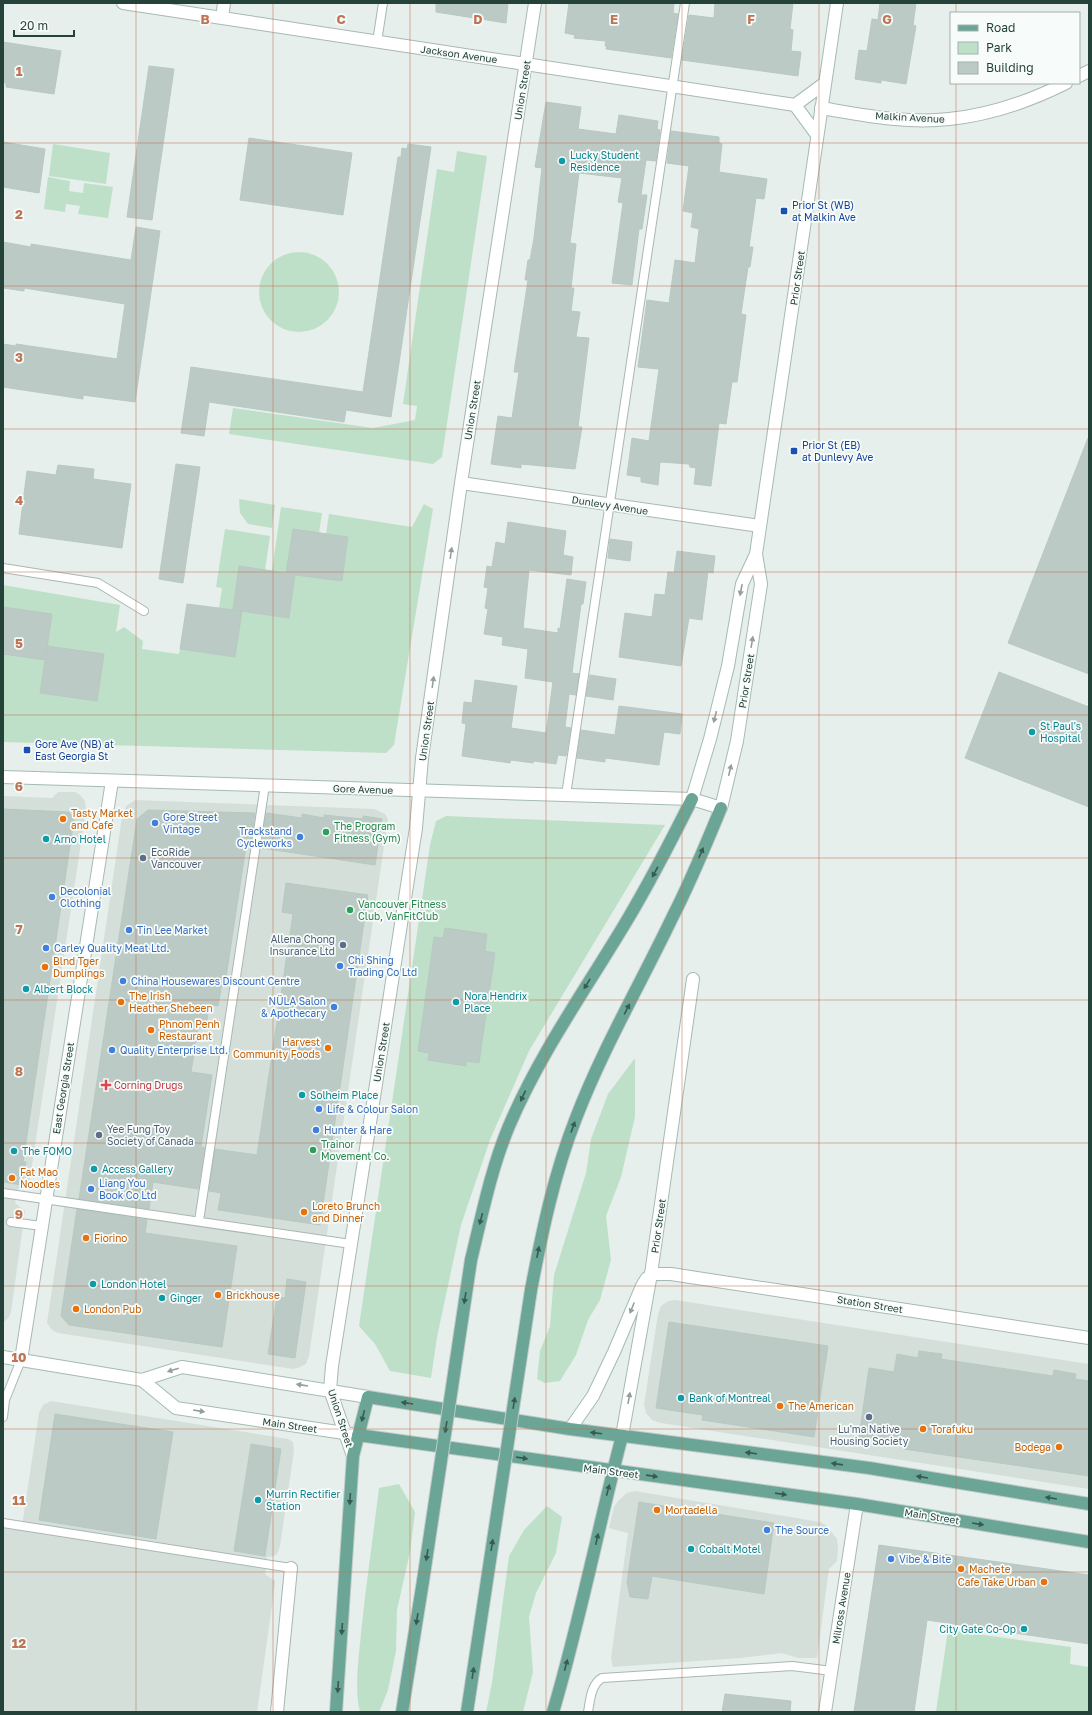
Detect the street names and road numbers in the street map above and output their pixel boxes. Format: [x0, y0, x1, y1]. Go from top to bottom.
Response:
street label: Jackson Avenue [420, 43, 498, 65]
street label: Union Street [511, 59, 533, 121]
street label: Malkin Avenue [875, 109, 945, 125]
street label: Prior Street [787, 250, 807, 306]
street label: Union Street [461, 379, 483, 441]
street label: Dunlevy Avenue [571, 493, 649, 517]
street label: Prior Street [736, 653, 756, 709]
street label: Union Street [416, 700, 436, 762]
street label: Gore Avenue [333, 782, 394, 796]
street label: Union Street [370, 1021, 392, 1083]
street label: East Georgia Street [50, 1041, 76, 1135]
street label: Prior Street [648, 1198, 668, 1254]
street label: Station Street [836, 1293, 904, 1315]
street label: Union Street [326, 1387, 356, 1449]
street label: Main Street [262, 1415, 318, 1435]
street label: Main Street [583, 1462, 639, 1480]
street label: Main Street [904, 1506, 960, 1526]
street label: Milross Avenue [829, 1571, 853, 1645]

